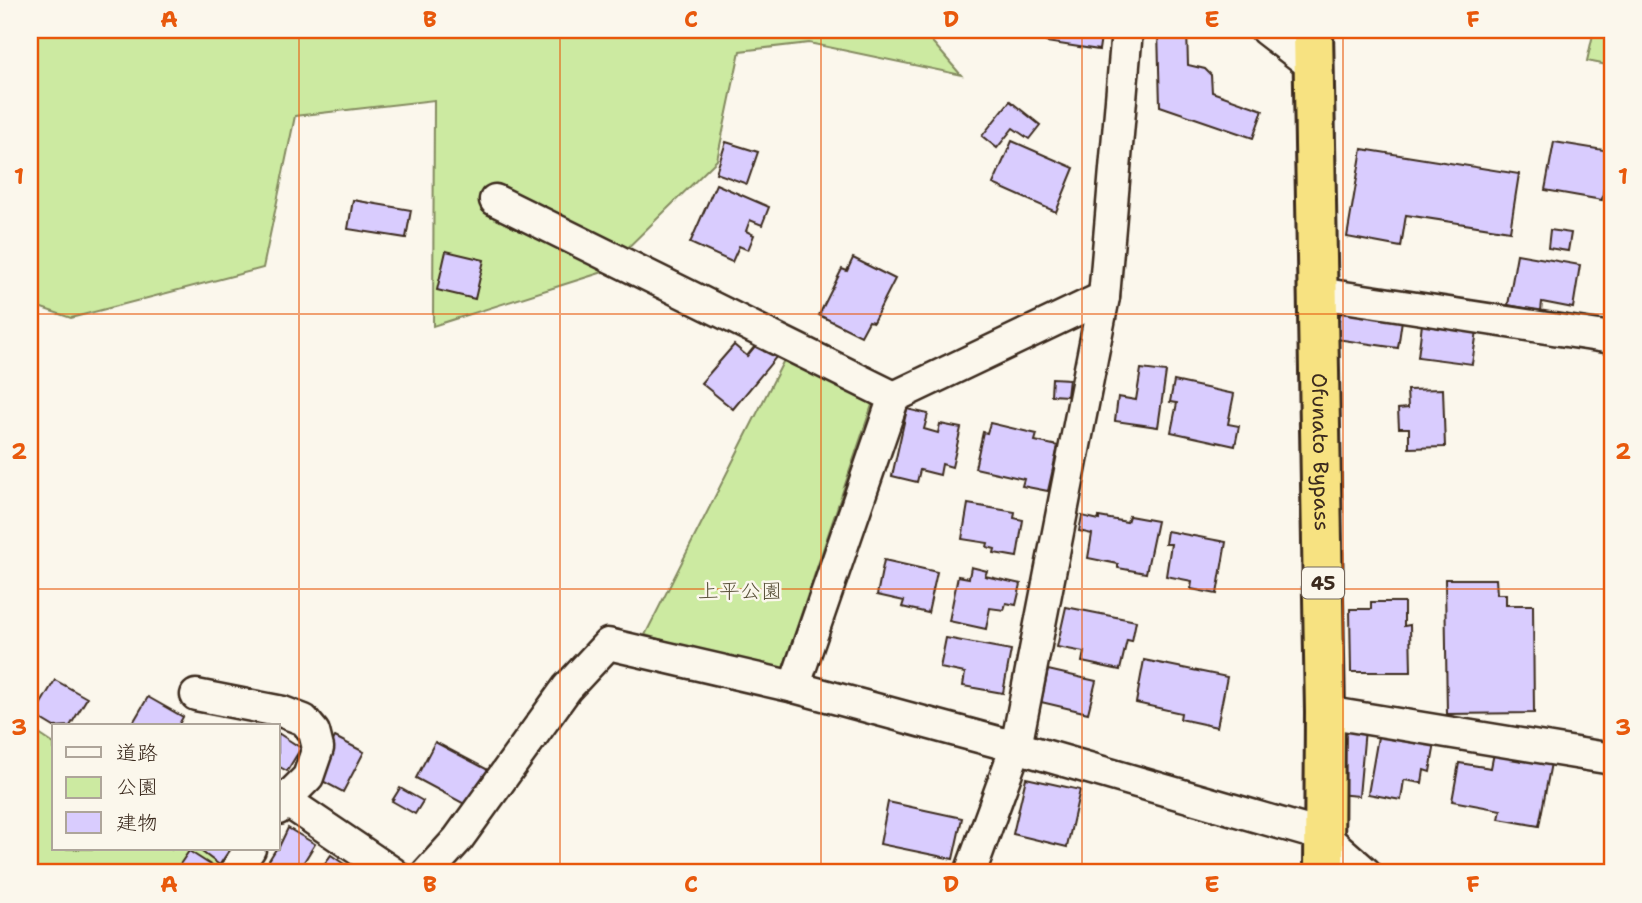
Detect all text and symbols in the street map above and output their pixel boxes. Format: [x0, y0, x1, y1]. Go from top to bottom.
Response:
text: A [160, 4, 178, 34]
text: B [423, 4, 437, 34]
text: C [684, 4, 698, 34]
text: D [943, 4, 959, 34]
text: E [1204, 4, 1220, 34]
text: F [1466, 4, 1480, 34]
text: 1 [14, 161, 24, 191]
text: 1 [1618, 161, 1628, 191]
street label: Ofunato Bypass [1305, 373, 1336, 531]
text: 2 [11, 436, 27, 466]
text: 2 [1615, 436, 1631, 466]
road number: 45 [1302, 568, 1344, 598]
park label: 上平公園 [698, 577, 782, 605]
text: 3 [11, 712, 27, 742]
text: 3 [1615, 712, 1631, 742]
legend [52, 724, 280, 850]
text: 道路 [116, 739, 158, 767]
text: 公園 [116, 773, 158, 801]
text: 建物 [116, 809, 158, 837]
text: A [160, 869, 178, 899]
text: B [423, 869, 437, 899]
text: C [684, 869, 698, 899]
text: D [943, 869, 959, 899]
text: E [1204, 869, 1220, 899]
text: F [1466, 869, 1480, 899]

